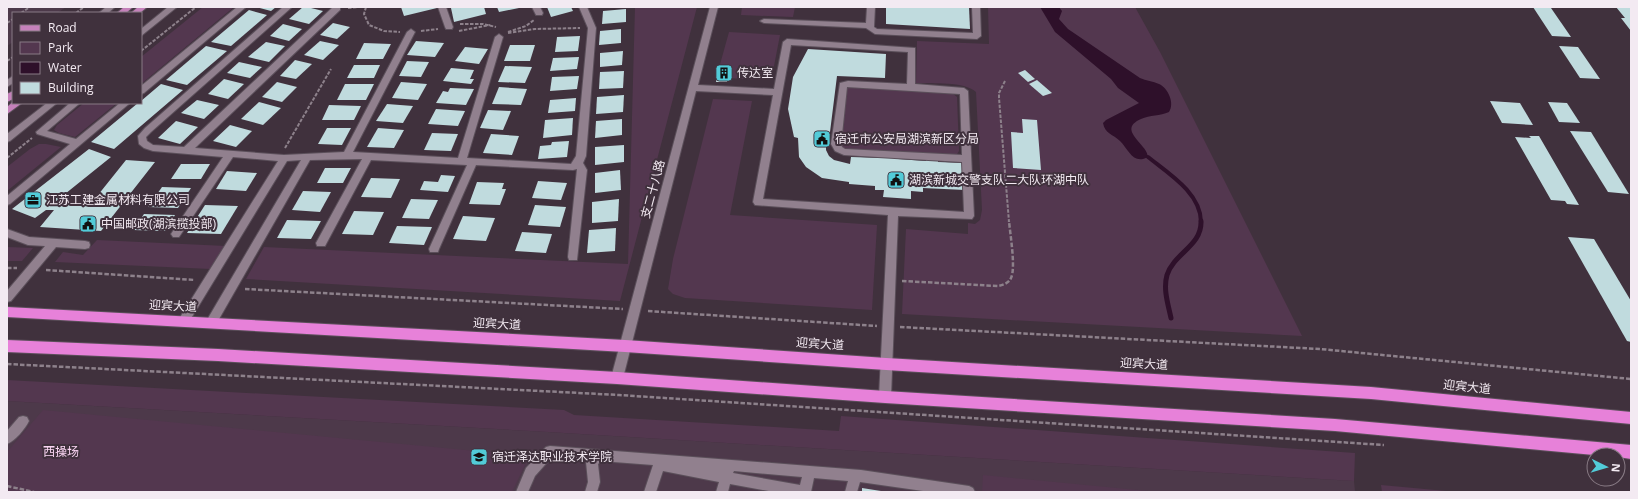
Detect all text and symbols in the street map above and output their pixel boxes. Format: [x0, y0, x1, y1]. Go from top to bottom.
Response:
legend [12, 12, 142, 104]
text: Road [48, 19, 77, 36]
text: Park [48, 39, 74, 56]
text: Water [48, 59, 82, 76]
building icon: 传达室 [714, 63, 734, 83]
place label: 传达室 [737, 64, 773, 81]
text: Building [48, 79, 94, 96]
public building icon: 宿迁市公安局湖滨新区分局 [812, 129, 832, 149]
place label: 宿迁市公安局湖滨新区分局 [835, 130, 979, 147]
street label: 支二十八路 [637, 158, 668, 220]
public building icon: 湖滨新城交警支队二大队环湖中队 [886, 170, 906, 190]
place label: 湖滨新城交警支队二大队环湖中队 [909, 171, 1089, 188]
office icon: 江苏工建金属材料有限公司 [23, 190, 43, 210]
place label: 江苏工建金属材料有限公司 [46, 191, 190, 208]
public building icon: 中国邮政(湖滨揽投部) [78, 214, 98, 234]
place label: 中国邮政(湖滨揽投部) [101, 215, 217, 232]
street label: 迎宾大道 [149, 296, 197, 315]
street label: 迎宾大道 [473, 314, 521, 333]
street label: 迎宾大道 [795, 333, 845, 354]
street label: 迎宾大道 [1120, 354, 1168, 373]
street label: 迎宾大道 [1442, 376, 1492, 397]
park label: 西操场 [43, 443, 79, 460]
school or university icon: 宿迁泽达职业技术学院 [469, 447, 489, 467]
north arrow [1586, 447, 1626, 487]
place label: 宿迁泽达职业技术学院 [492, 448, 612, 465]
text: N [1609, 463, 1624, 473]

